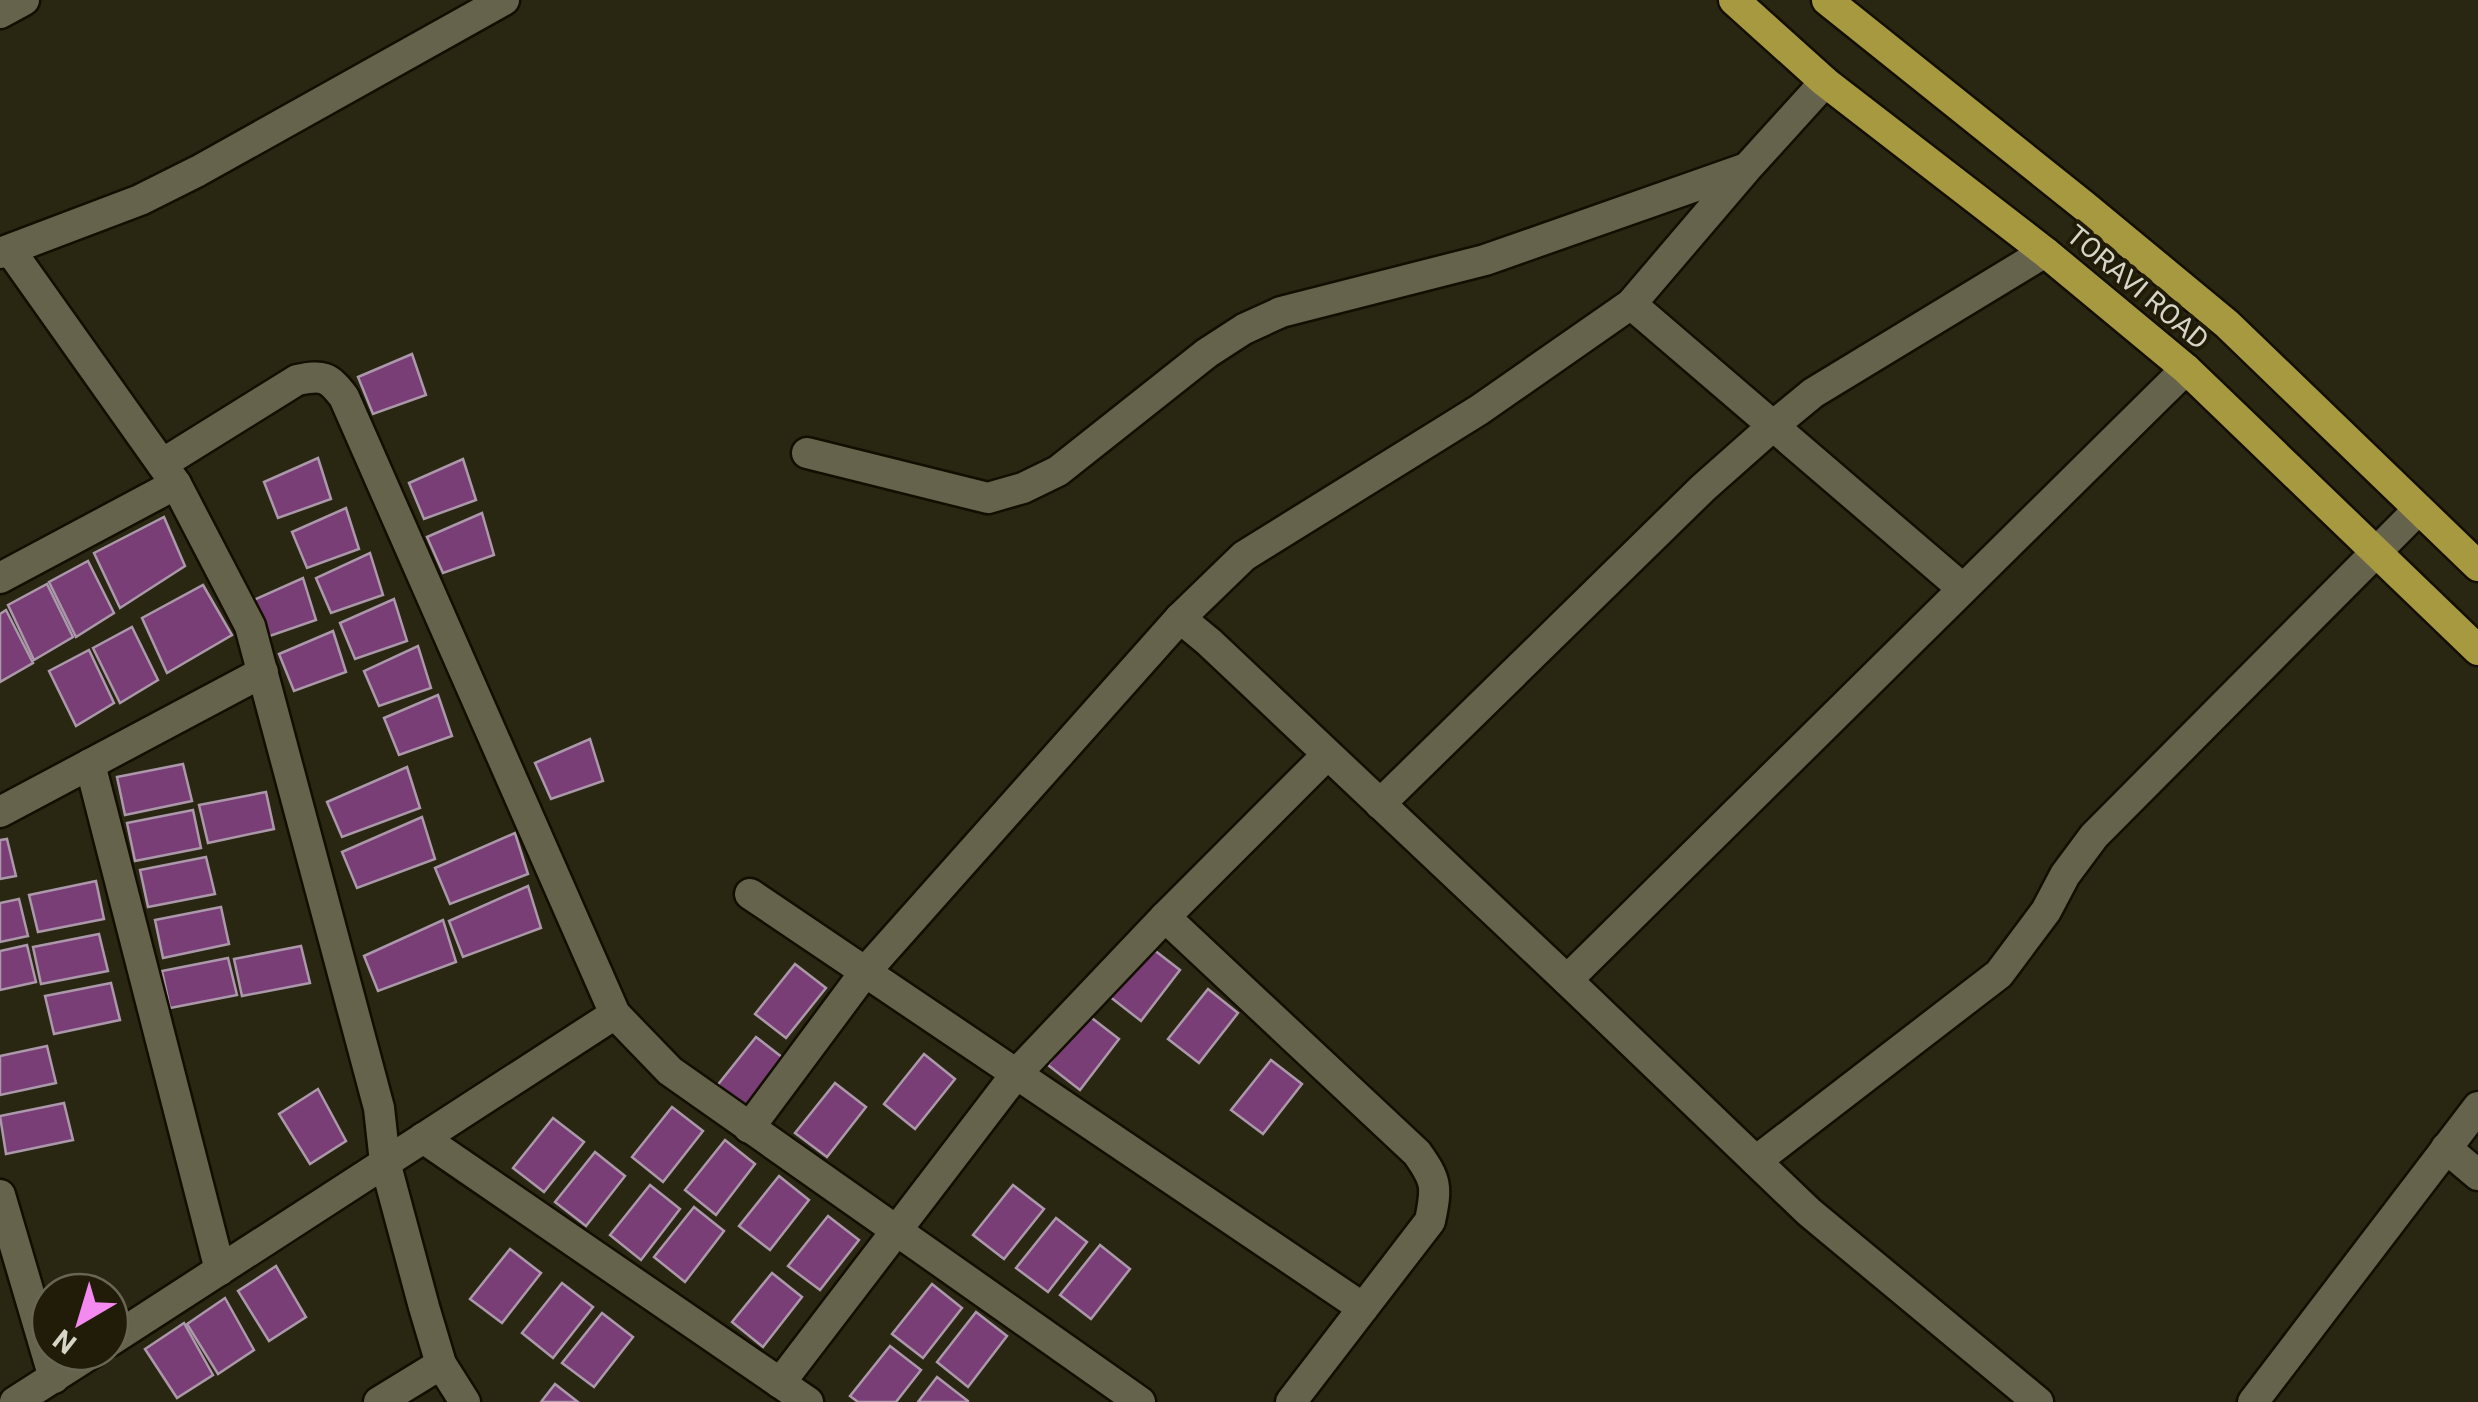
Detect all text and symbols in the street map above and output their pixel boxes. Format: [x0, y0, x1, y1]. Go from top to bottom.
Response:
street label: TORAVI ROAD [2060, 218, 2215, 356]
north arrow [30, 1272, 130, 1372]
text: N [47, 1322, 83, 1360]

